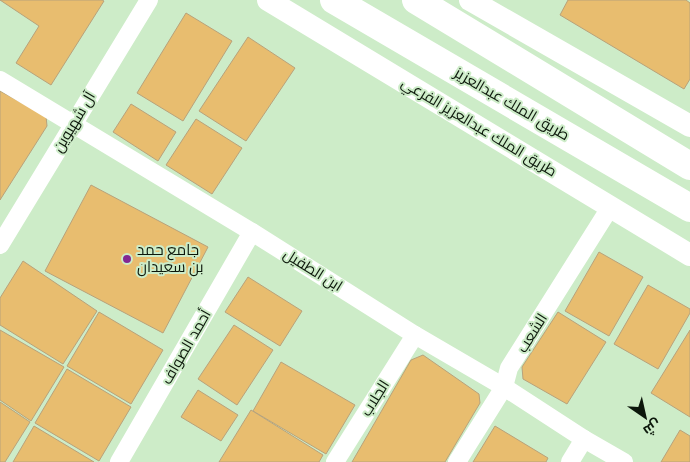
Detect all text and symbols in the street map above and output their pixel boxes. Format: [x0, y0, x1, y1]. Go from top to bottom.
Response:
street label: طريق الملك عبدالعزيز [450, 63, 573, 145]
street label: طريق الملك عبدالعزيز الفرعي [397, 73, 560, 183]
street label: آل شهيوين [49, 88, 100, 156]
place label: جامع حمد بن سعيدان [137, 241, 204, 277]
street label: ابن الطفيل [280, 245, 346, 296]
marker: جامع حمد بن سعيدان [121, 253, 133, 265]
street label: أحمد الصواف [157, 306, 215, 388]
street label: الشعب [513, 310, 550, 355]
street label: الجلاب [357, 377, 392, 419]
north arrow [620, 392, 670, 442]
text: ش [640, 415, 664, 439]

